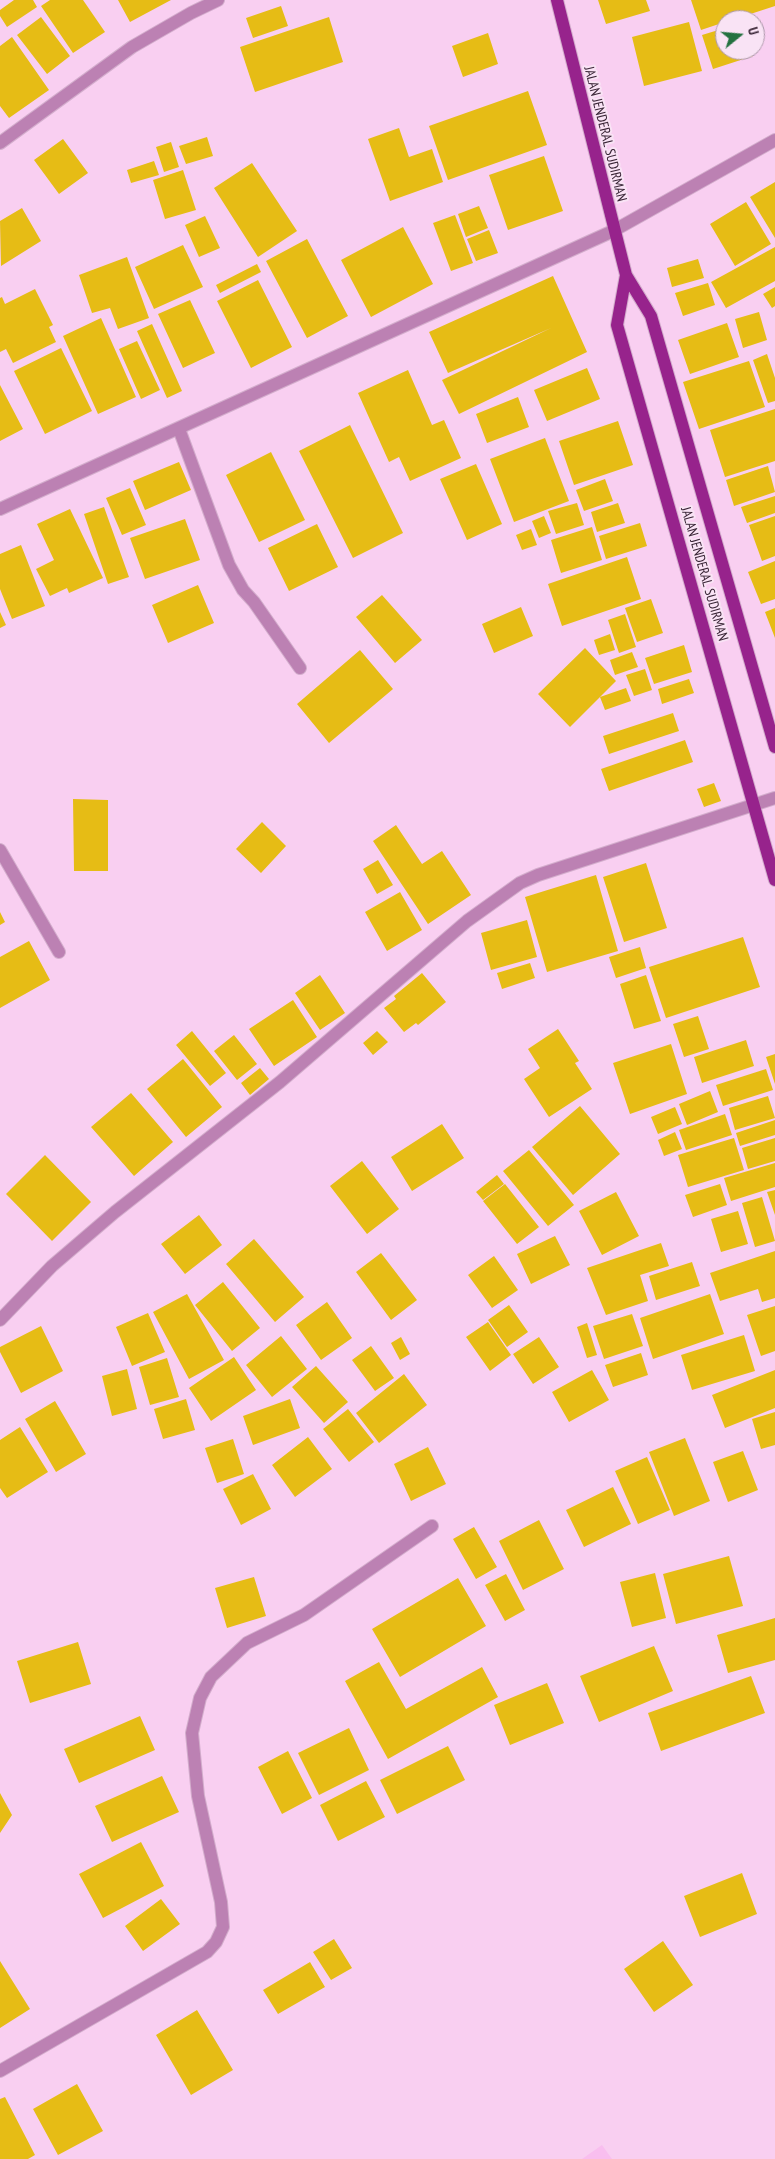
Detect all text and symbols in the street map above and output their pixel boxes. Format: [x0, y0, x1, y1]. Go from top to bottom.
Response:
north arrow [715, 10, 765, 60]
text: U [744, 25, 763, 37]
street label: JALAN JENDERAL SUDIRMAN [580, 65, 630, 203]
street label: JALAN JENDERAL SUDIRMAN [677, 505, 731, 643]

